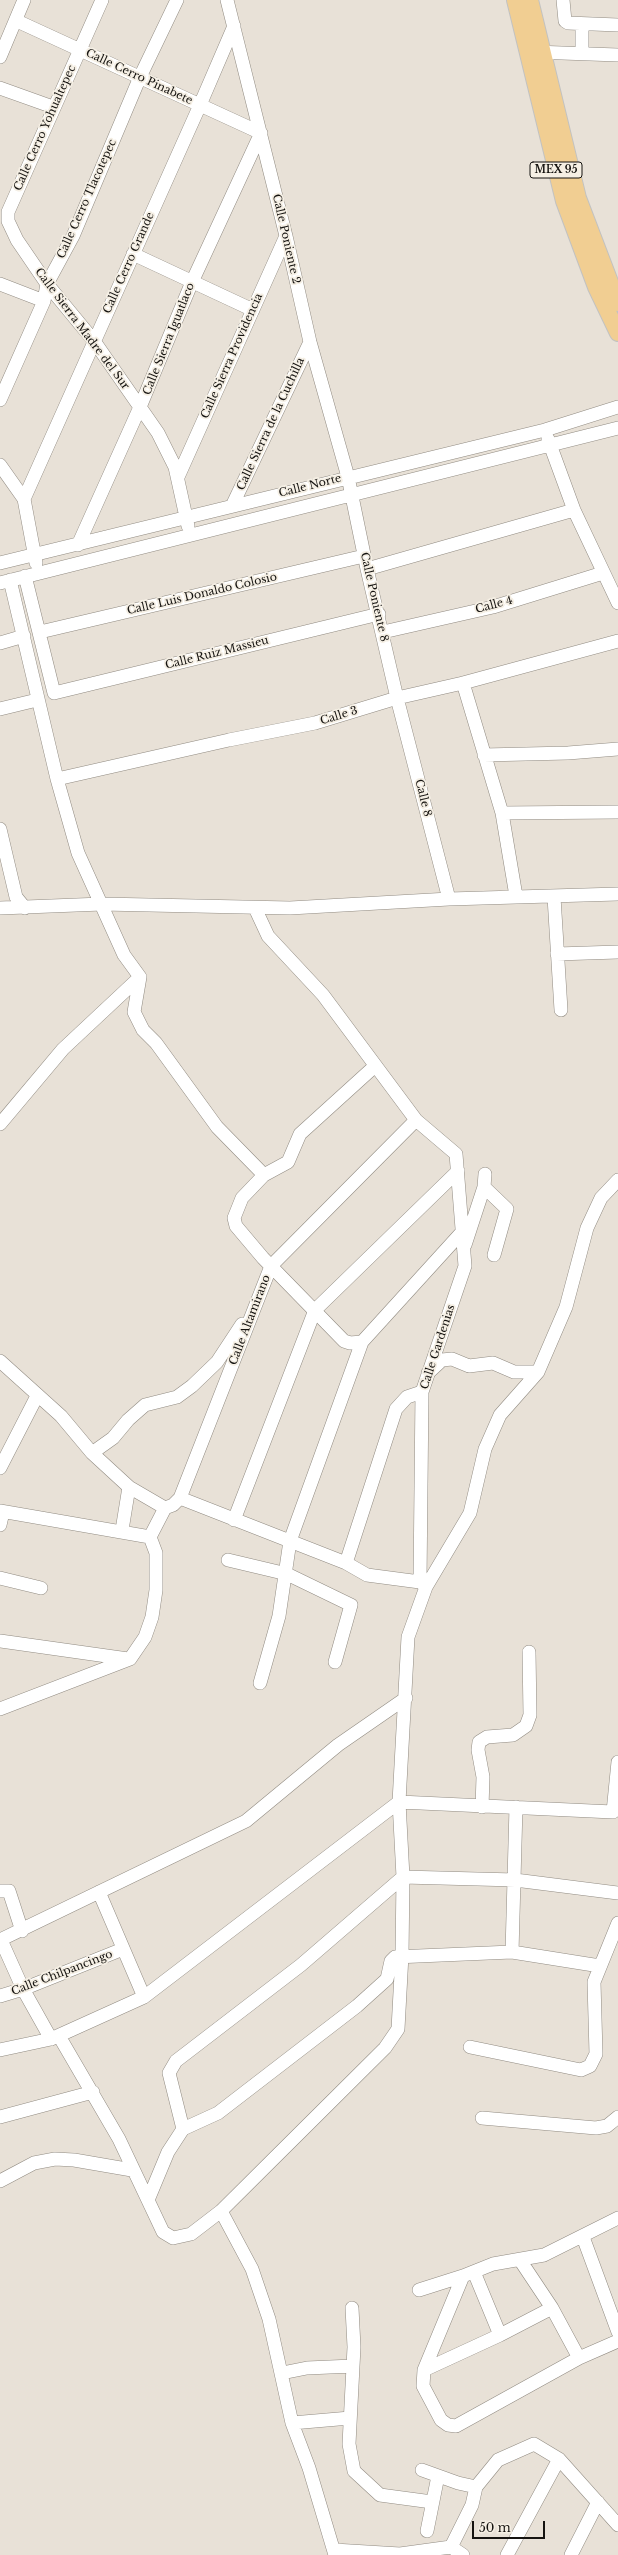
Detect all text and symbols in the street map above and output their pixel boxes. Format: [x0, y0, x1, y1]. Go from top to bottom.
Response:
street label: Calle Cerro Pinabete [84, 46, 194, 108]
street label: Calle Cerro Yohualtepec [11, 63, 79, 193]
street label: Calle Cerro Tlacotepec [55, 137, 119, 261]
road number: MEX 95 [530, 162, 582, 178]
street label: Calle Poniente 2 [269, 193, 303, 285]
street label: Calle Cerro Grande [101, 210, 157, 316]
street label: Calle Sierra Madre del Sur [32, 266, 132, 392]
street label: Calle Sierra Iguatlaco [140, 281, 198, 397]
street label: Calle Sierra Providencia [198, 291, 266, 421]
street label: Calle Sierra de la Cuchilla [234, 356, 308, 492]
street label: Calle Norte [277, 472, 343, 500]
street label: Calle Poniente 8 [357, 551, 391, 643]
street label: Calle Luis Donaldo Colosio [126, 570, 278, 618]
street label: Calle 4 [474, 594, 514, 616]
street label: Calle Ruiz Massieu [164, 634, 270, 672]
street label: Calle 3 [319, 704, 359, 728]
street label: Calle 8 [412, 778, 434, 818]
street label: Calle Altamirano [227, 1273, 273, 1367]
street label: Calle Gardenias [418, 1303, 458, 1391]
street label: Calle Chilpancingo [10, 1948, 114, 1998]
scale bar [474, 2513, 547, 2539]
text: 50 m [479, 2520, 511, 2535]

